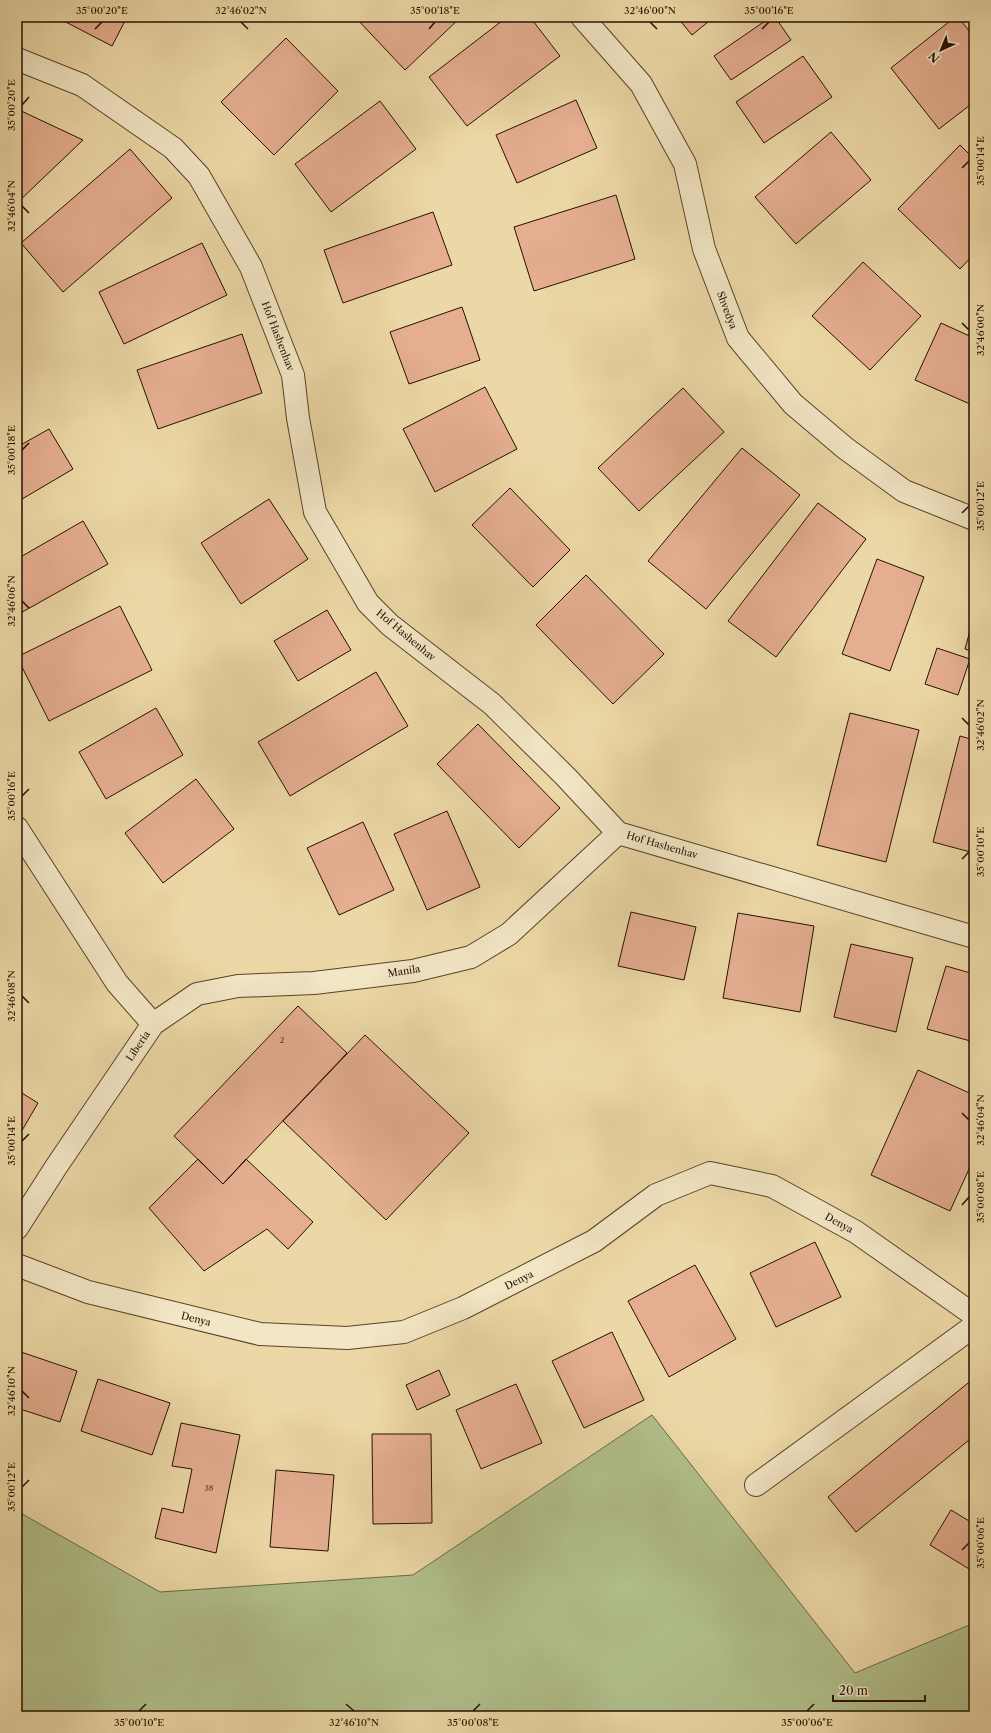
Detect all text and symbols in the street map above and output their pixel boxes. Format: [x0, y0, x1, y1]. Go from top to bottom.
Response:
text: 35°00'20"E [76, 4, 128, 17]
text: 32°46'02"N [215, 4, 267, 17]
text: 35°00'18"E [410, 4, 460, 17]
text: 32°46'00"N [624, 4, 676, 17]
text: 35°00'16"E [744, 4, 794, 17]
north arrow [921, 30, 961, 70]
text: N [925, 49, 942, 66]
text: 35°00'20"E [5, 79, 18, 131]
text: 35°00'14"E [974, 136, 987, 186]
text: 32°46'04"N [5, 180, 18, 232]
street label: Shvedya [714, 289, 740, 331]
street label: Hof Hashenhav [259, 299, 297, 373]
text: 32°46'00"N [974, 304, 987, 356]
text: 35°00'18"E [5, 425, 18, 475]
text: 35°00'12"E [974, 481, 987, 531]
text: 32°46'06"N [5, 575, 18, 627]
street label: Hof Hashenhav [374, 606, 439, 664]
text: 32°46'02"N [974, 699, 987, 751]
text: 35°00'16"E [5, 771, 18, 821]
text: 35°00'10"E [974, 827, 987, 877]
street label: Hof Hashenhav [625, 829, 700, 862]
street label: Manila [387, 962, 422, 980]
text: 32°46'08"N [5, 970, 18, 1022]
street label: Liberia [123, 1028, 153, 1064]
house number: 2 [280, 1035, 285, 1045]
text: 32°46'04"N [974, 1094, 987, 1146]
text: 35°00'14"E [5, 1116, 18, 1166]
text: 35°00'08"E [974, 1171, 987, 1223]
street label: Denya [823, 1210, 856, 1236]
street label: Denya [503, 1267, 536, 1293]
street label: Denya [180, 1309, 213, 1329]
text: 32°46'10"N [5, 1366, 18, 1416]
text: 35°00'12"E [5, 1462, 18, 1512]
house number: 38 [204, 1483, 214, 1493]
text: 35°00'06"E [974, 1517, 987, 1569]
scale bar [833, 1677, 925, 1703]
text: 20 m [839, 1683, 868, 1698]
text: 35°00'10"E [114, 1716, 164, 1729]
text: 32°46'10"N [329, 1716, 379, 1729]
text: 35°00'08"E [447, 1716, 499, 1729]
text: 35°00'06"E [781, 1716, 833, 1729]

